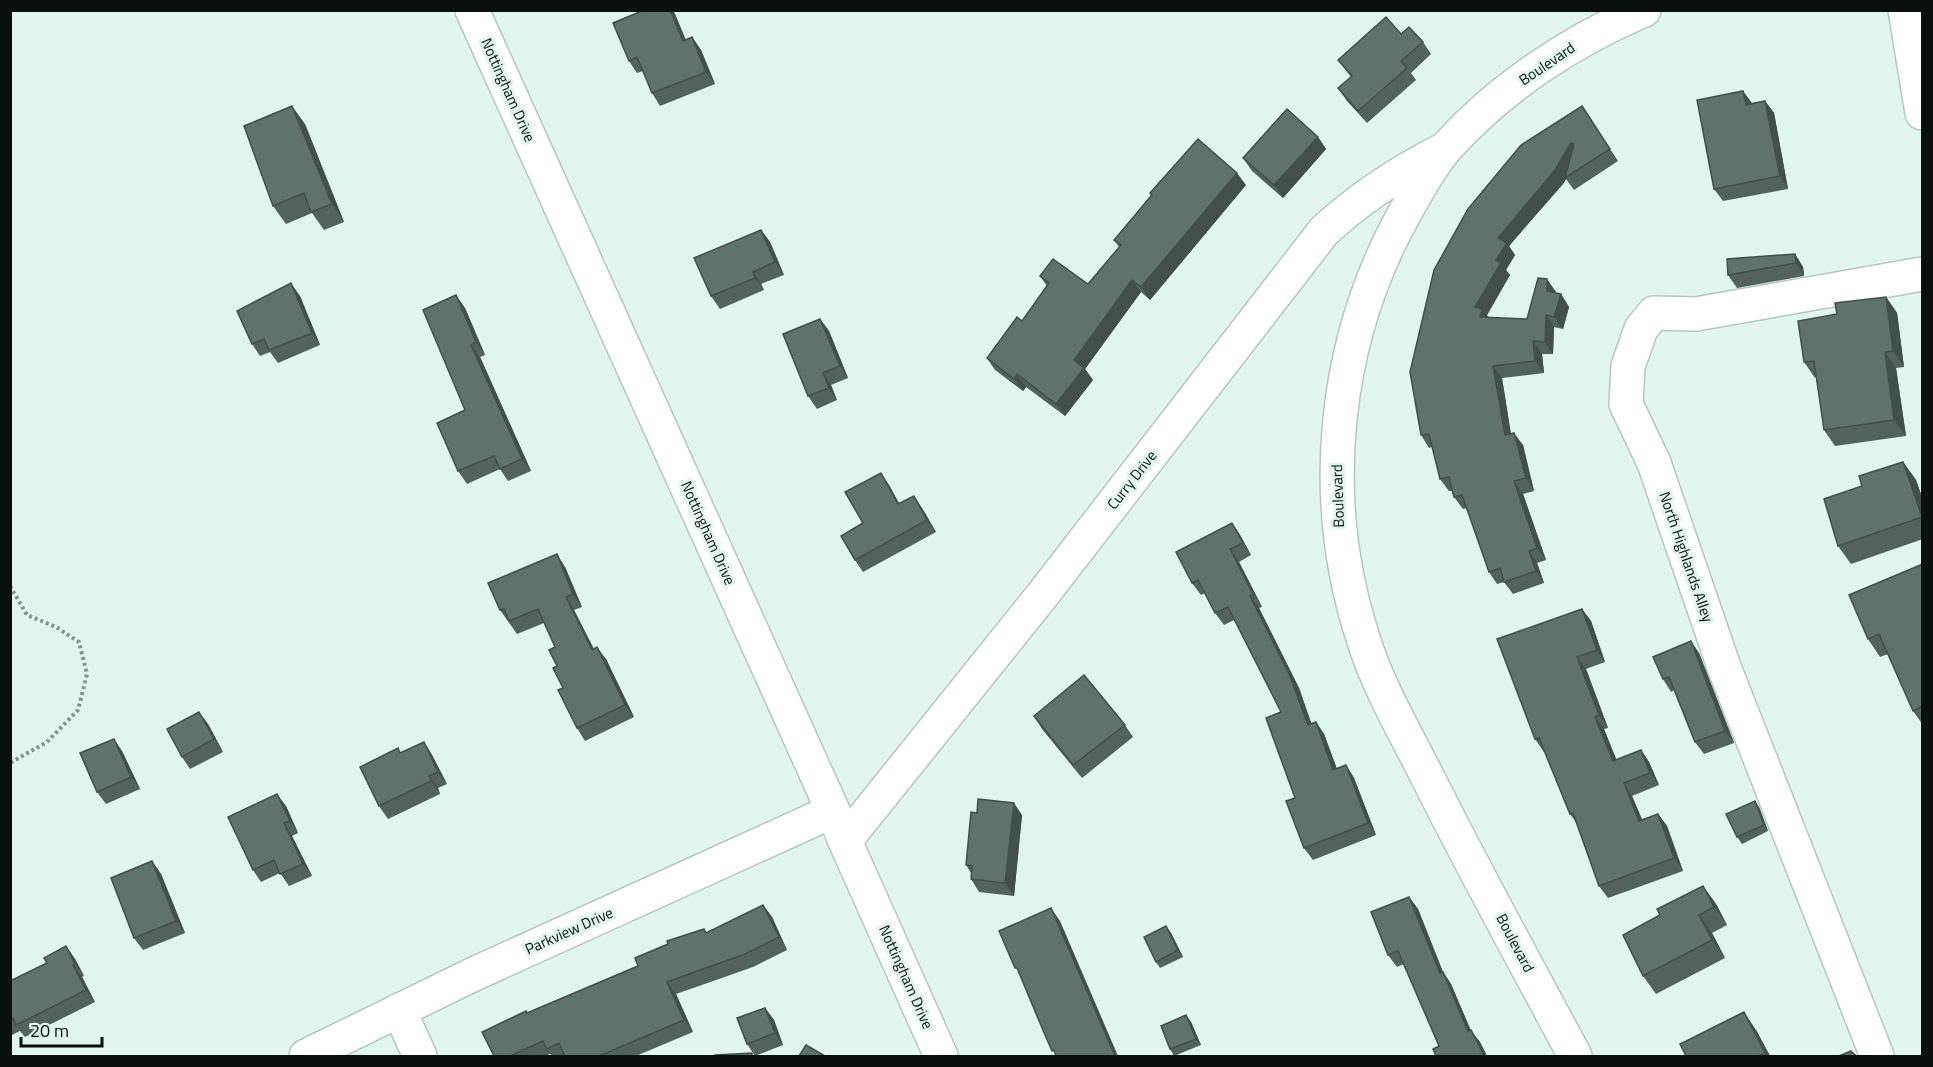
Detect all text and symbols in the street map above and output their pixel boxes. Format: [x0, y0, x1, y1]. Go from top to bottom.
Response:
street label: Nottingham Drive [475, 34, 542, 146]
street label: Boulevard [1514, 36, 1580, 91]
street label: Curry Drive [1101, 445, 1162, 514]
street label: Boulevard [1325, 464, 1350, 528]
street label: Nottingham Drive [675, 477, 742, 589]
street label: North Highlands Alley [1653, 488, 1720, 625]
street label: Parkview Drive [521, 901, 617, 960]
street label: Boulevard [1490, 909, 1541, 976]
street label: Nottingham Drive [873, 921, 940, 1033]
scale bar [21, 1010, 102, 1048]
text: 20 m [30, 1017, 69, 1044]

